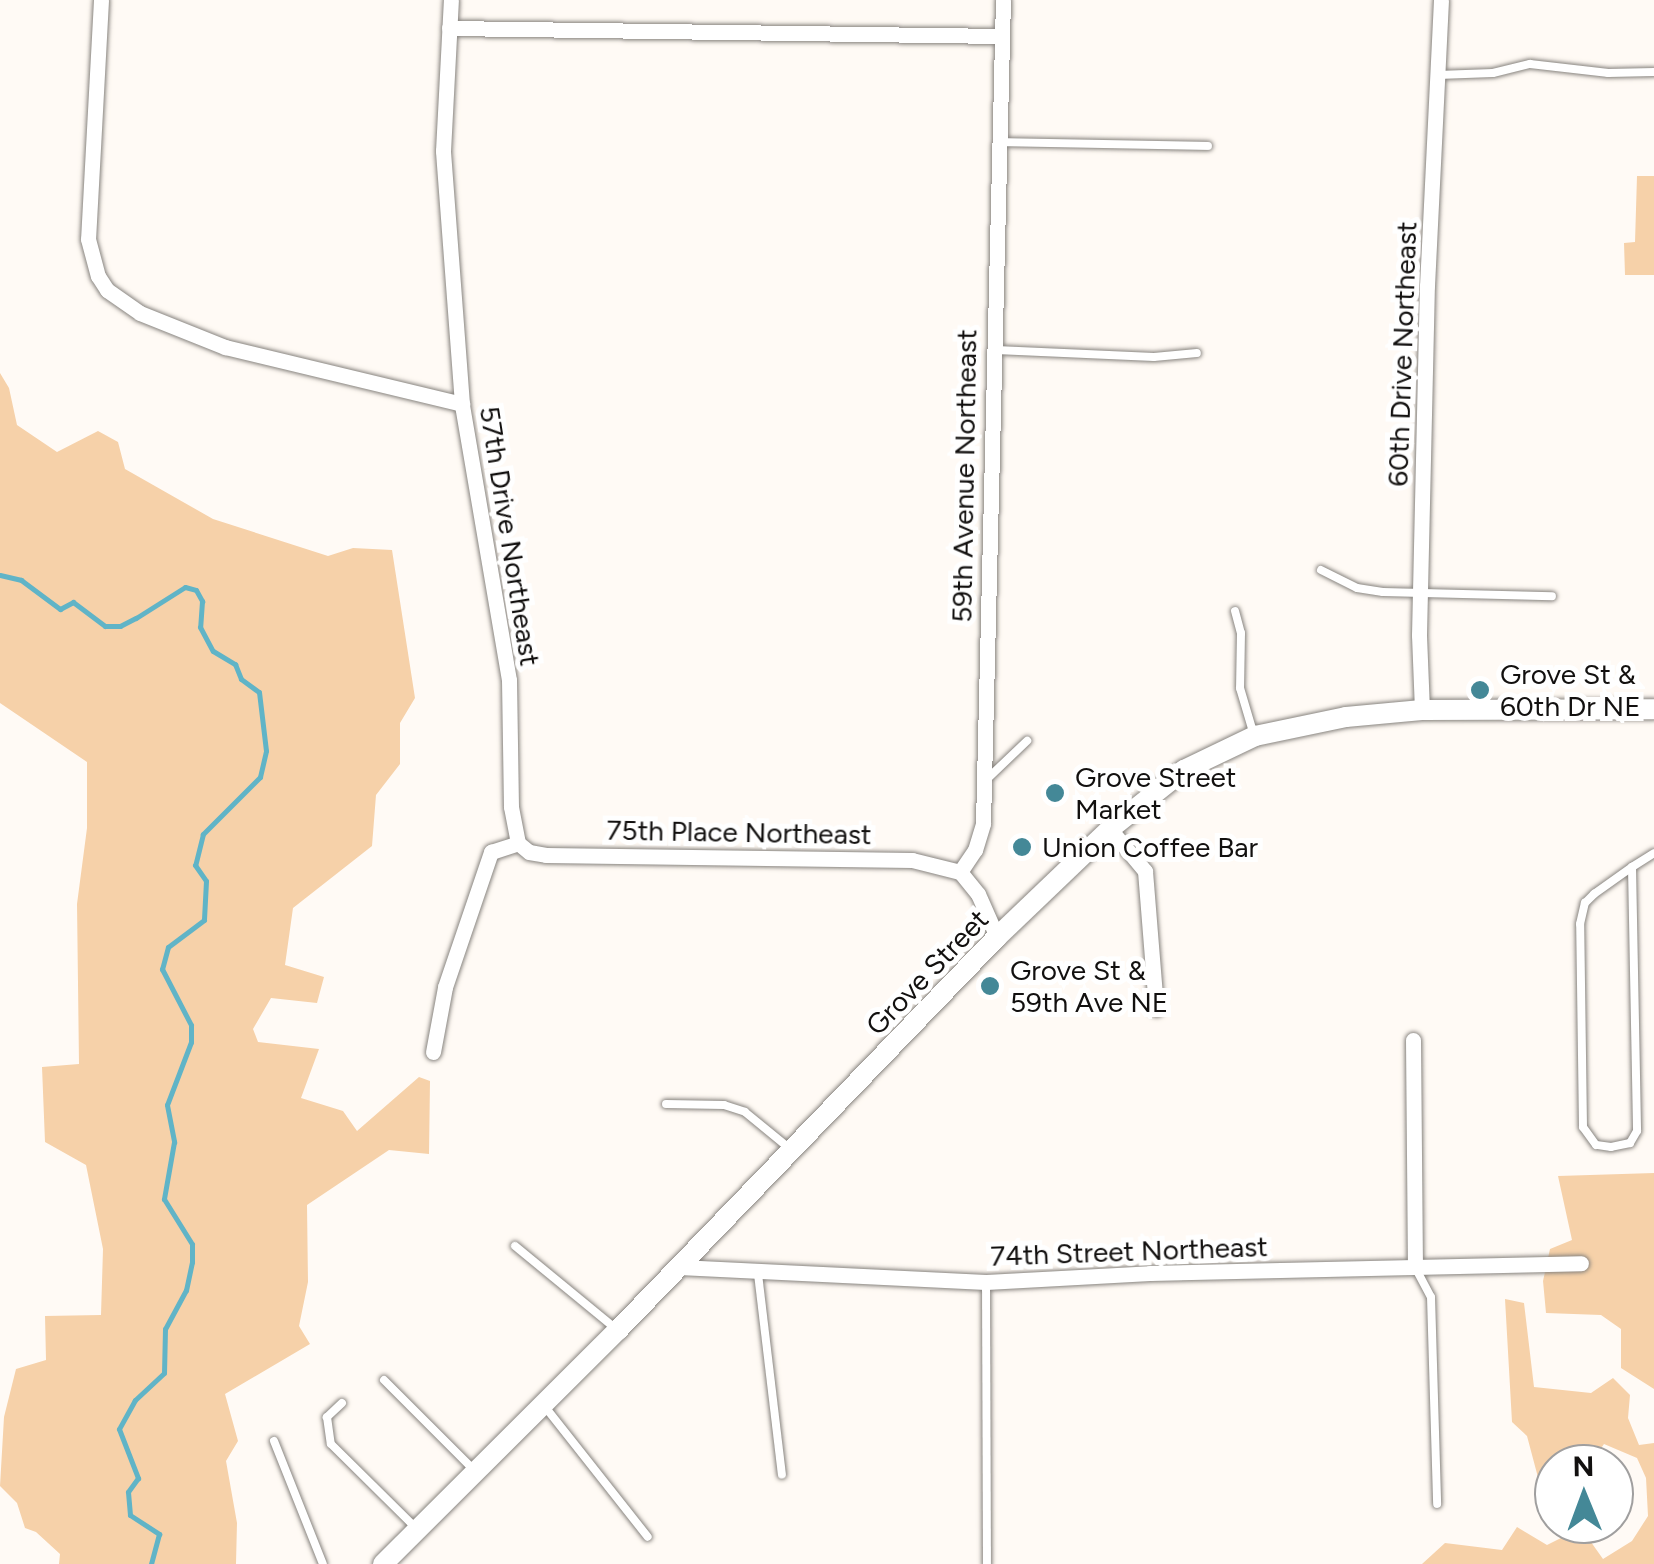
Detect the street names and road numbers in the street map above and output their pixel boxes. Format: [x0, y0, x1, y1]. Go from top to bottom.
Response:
street label: 60th Drive Northeast [1381, 221, 1423, 487]
street label: 59th Avenue Northeast [945, 329, 983, 623]
street label: 57th Drive Northeast [473, 404, 547, 668]
street label: 75th Place Northeast [606, 813, 872, 851]
street label: Grove Street [859, 902, 995, 1042]
street label: 74th Street Northeast [990, 1229, 1268, 1273]

